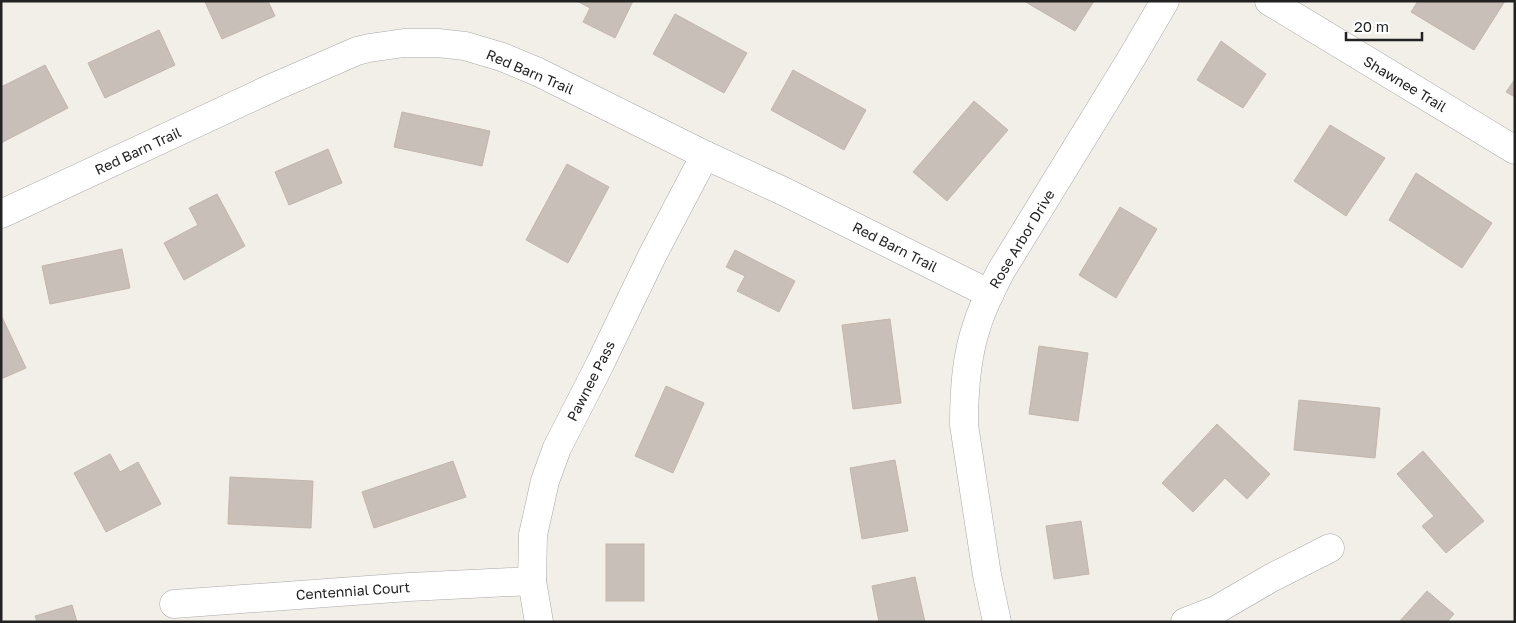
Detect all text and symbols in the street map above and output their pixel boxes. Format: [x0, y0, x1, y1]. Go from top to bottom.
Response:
scale bar [1346, 10, 1422, 42]
text: 20 m [1354, 17, 1389, 35]
street label: Red Barn Trail [484, 45, 576, 98]
street label: Shawnee Trail [1361, 52, 1450, 115]
street label: Red Barn Trail [92, 123, 184, 178]
street label: Rose Arbor Drive [985, 186, 1058, 291]
street label: Red Barn Trail [850, 218, 941, 275]
street label: Pawnee Pass [563, 338, 618, 424]
street label: Centennial Court [295, 578, 411, 603]

